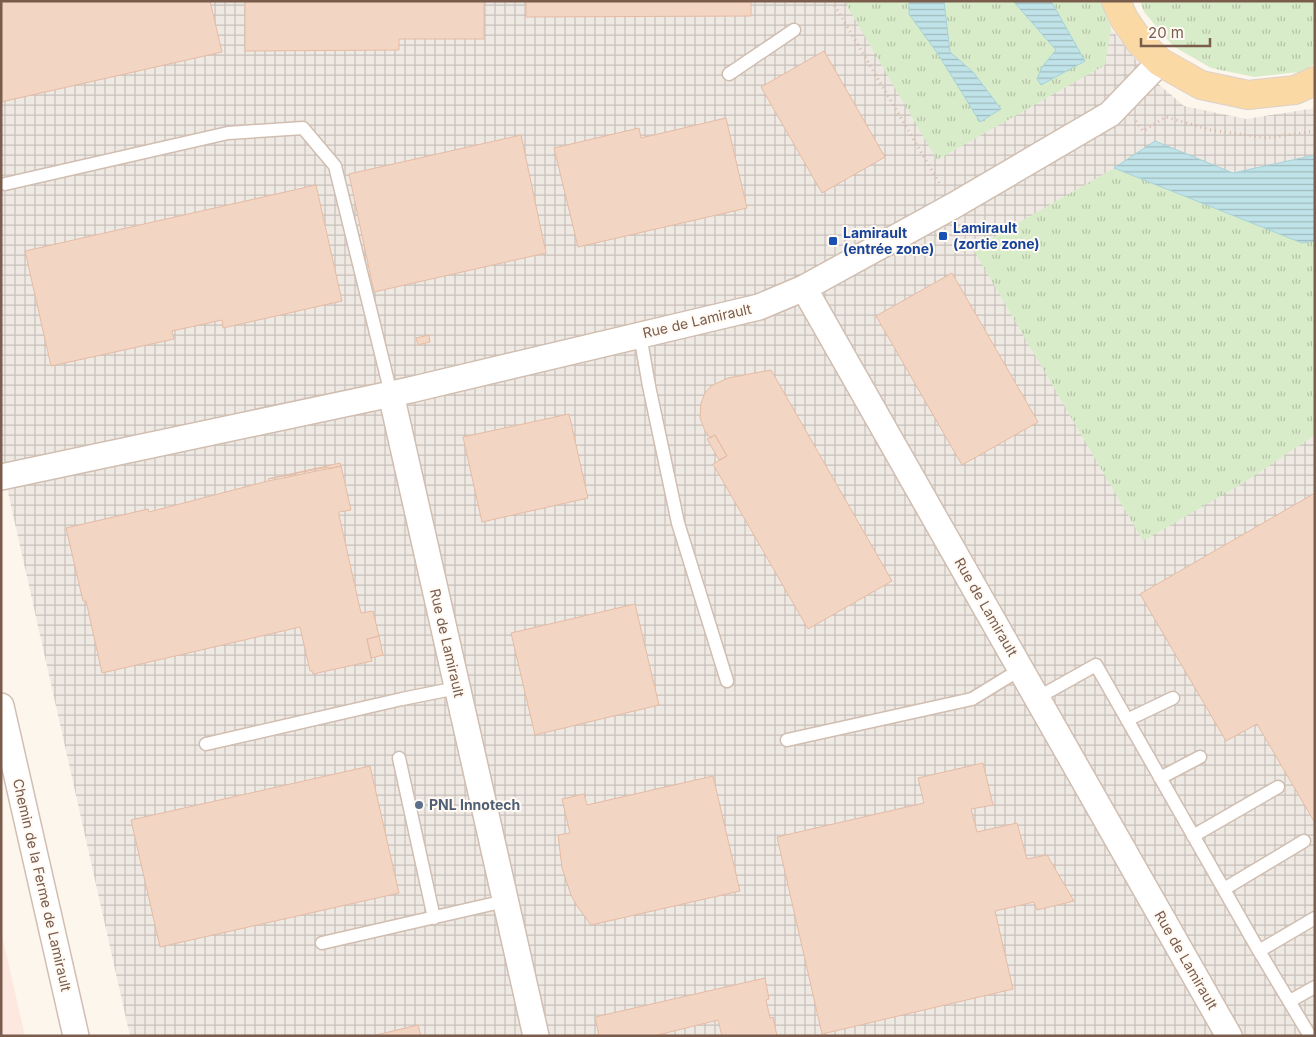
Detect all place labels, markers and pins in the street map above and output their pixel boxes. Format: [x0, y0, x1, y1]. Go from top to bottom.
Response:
place label: Lamirault (zortie zone) [953, 219, 1040, 252]
place label: Lamirault (entrée zone) [843, 224, 934, 257]
marker: Lamirault (zortie zone) [937, 230, 949, 242]
marker: Lamirault (entrée zone) [827, 235, 839, 247]
place label: PNL Innotech [429, 796, 520, 813]
marker: PNL Innotech [413, 799, 425, 811]

